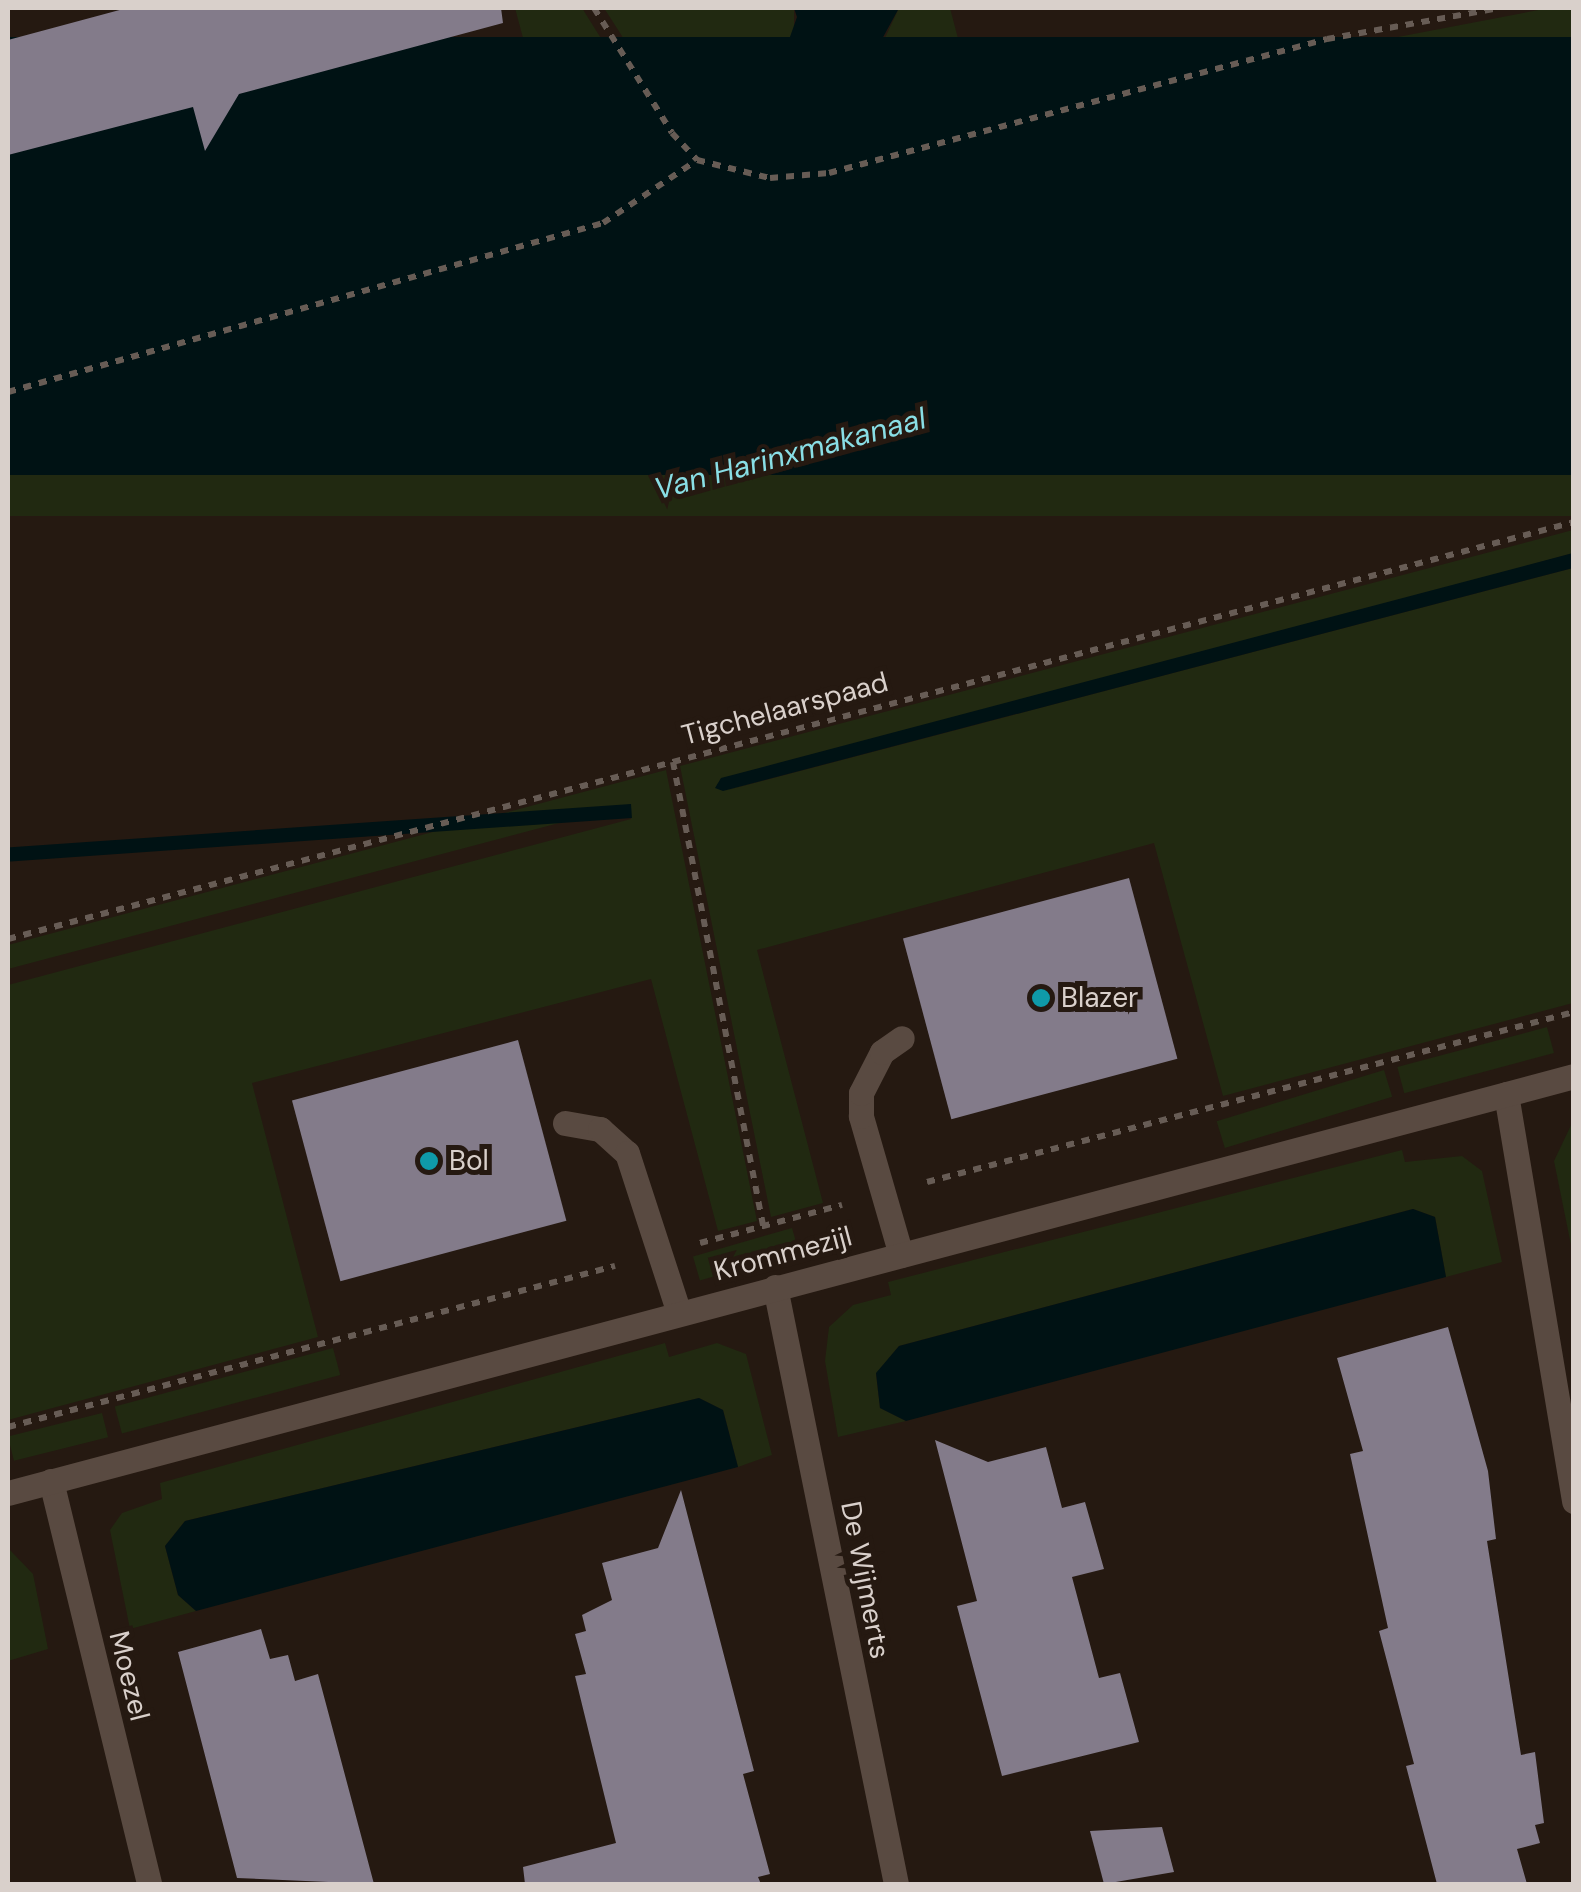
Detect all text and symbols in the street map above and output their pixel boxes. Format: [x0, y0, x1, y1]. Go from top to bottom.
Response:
water label: Van Harinxmakanaal [650, 400, 930, 508]
street label: Tigchelaarspaad [678, 665, 892, 753]
place label: Blazer [1061, 981, 1138, 1015]
marker: Blazer [1030, 987, 1052, 1009]
place label: Bol [449, 1144, 489, 1178]
marker: Bol [418, 1150, 440, 1172]
street label: Krommezijl [710, 1220, 856, 1288]
street label: De Wijmerts [833, 1499, 897, 1661]
street label: Moezel [102, 1628, 156, 1724]

